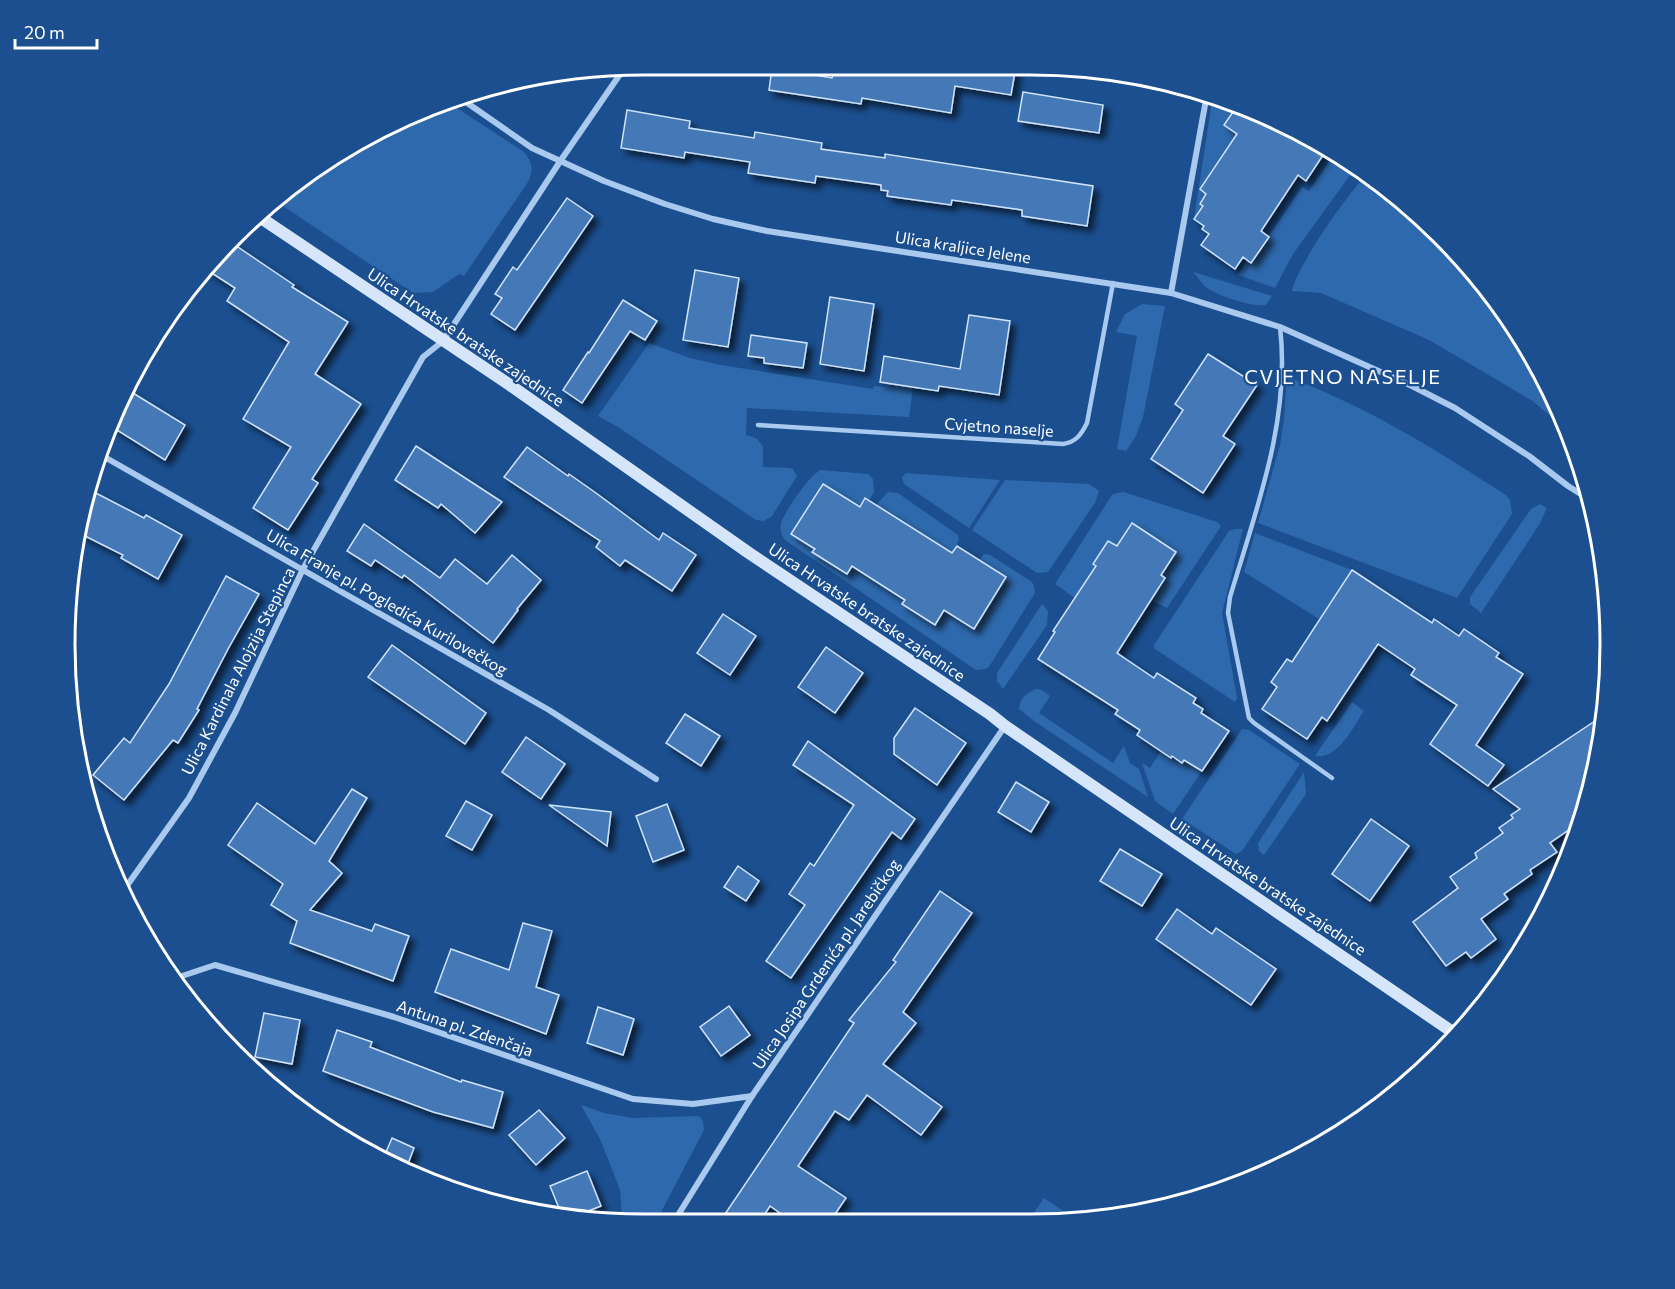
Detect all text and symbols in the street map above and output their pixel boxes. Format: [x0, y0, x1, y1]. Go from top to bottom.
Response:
scale bar [15, 12, 98, 50]
text: 20 m [24, 21, 65, 43]
street label: Ulica kraljice Jelene [894, 226, 1032, 267]
street label: Ulica Hrvatske bratske zajednice [364, 264, 568, 410]
district label: CVJETNO NASELJE [1244, 364, 1442, 388]
street label: Cvjetno naselje [944, 413, 1054, 440]
street label: Ulica Franje pl. Pogledića Kurilovečkog [263, 525, 511, 679]
street label: Ulica Hrvatske bratske zajednice [765, 539, 969, 685]
street label: Ulica Kardinala Alojzija Stepinca [177, 564, 298, 778]
street label: Ulica Hrvatske bratske zajednice [1166, 813, 1370, 959]
street label: Ulica Josipa Grdenića pl. Jarebičkog [748, 855, 903, 1073]
street label: Antuna pl. Zdenčaja [394, 995, 536, 1060]

